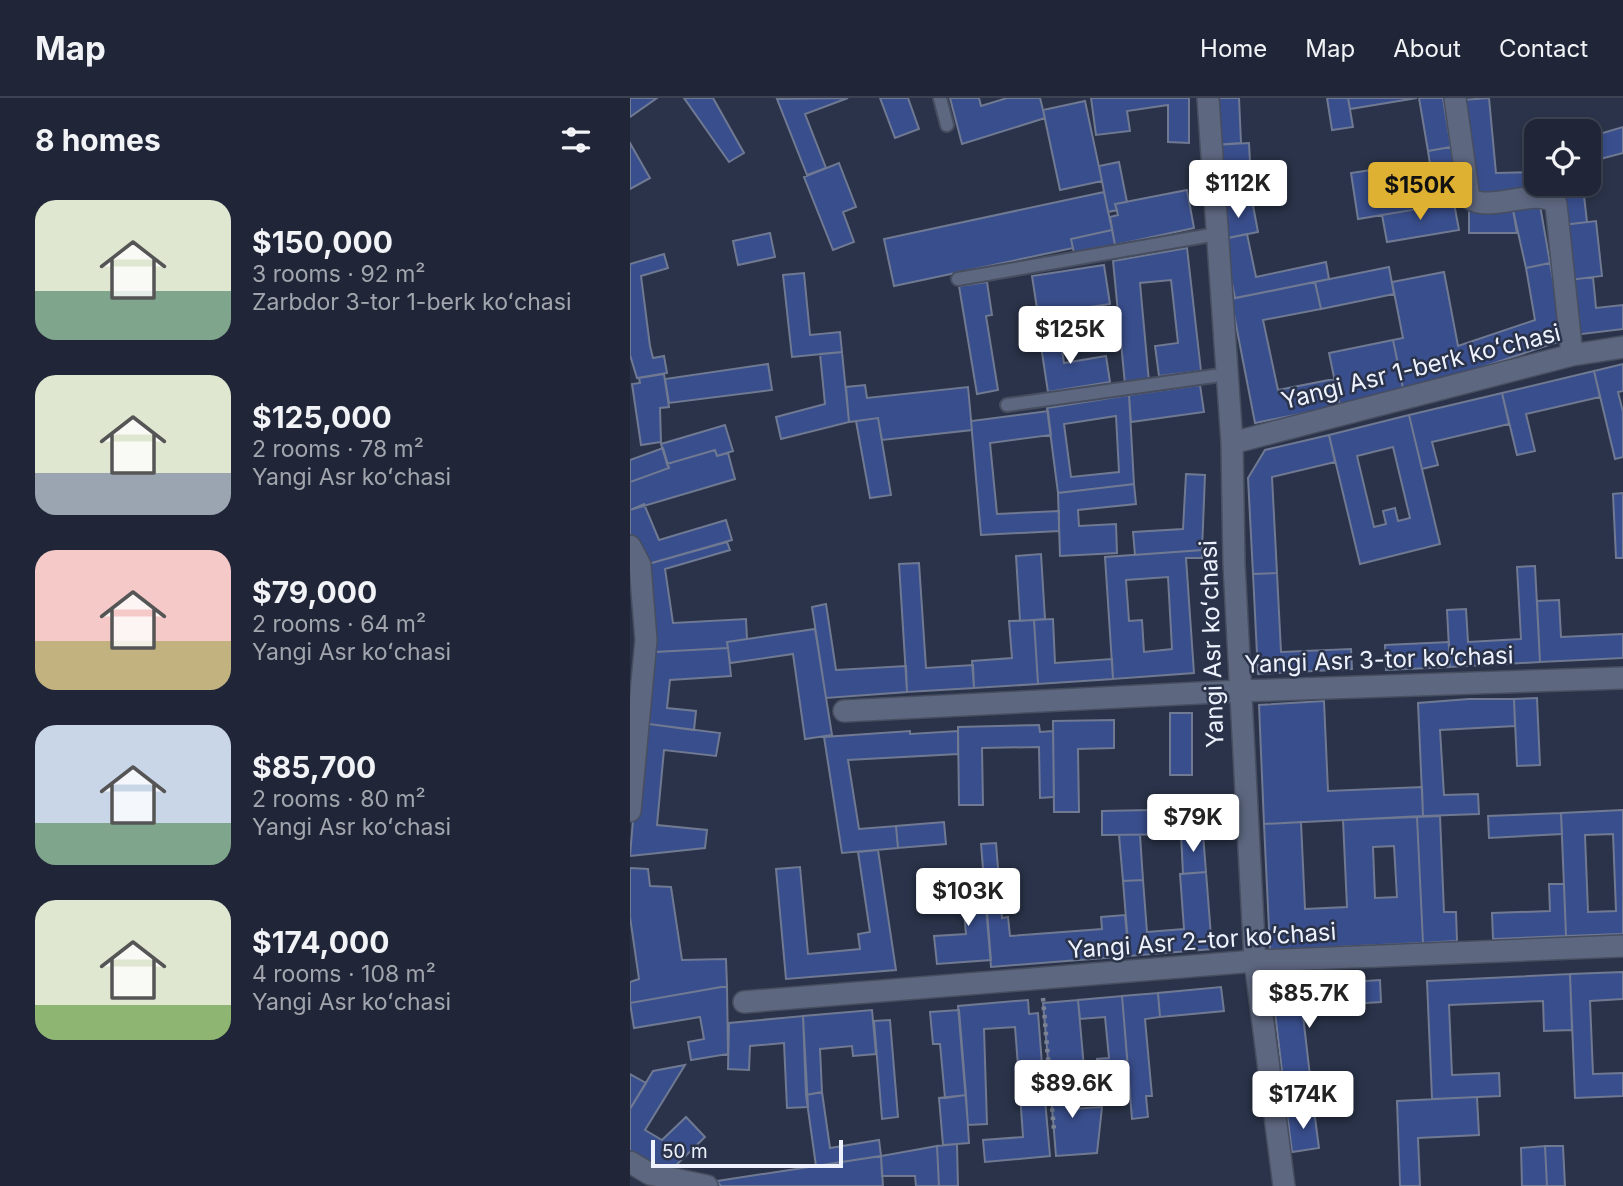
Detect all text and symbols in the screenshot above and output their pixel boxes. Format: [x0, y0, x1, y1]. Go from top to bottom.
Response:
text: Map [35, 28, 106, 68]
text: Home [1200, 34, 1267, 63]
text: Map [1305, 34, 1355, 63]
text: About [1393, 34, 1461, 63]
text: Contact [1499, 34, 1588, 63]
map controls [1524, 119, 1601, 196]
button: locate [1524, 119, 1601, 196]
icon: filters [557, 121, 595, 159]
text: 8 homes [35, 122, 161, 158]
pin: $112K [1189, 160, 1287, 220]
pin: $150K [1371, 162, 1469, 222]
text: $112K [1205, 169, 1271, 197]
text: $150K [1384, 171, 1456, 199]
text: $150,000 [252, 224, 393, 260]
icon: home [91, 228, 175, 312]
text: 3 rooms · 92 m² [252, 260, 425, 288]
text: Zarbdor 3-tor 1-berk koʻchasi [252, 288, 571, 316]
pin: $125K [1021, 306, 1119, 366]
text: $125K [1035, 315, 1105, 343]
street label: Yangi Asr 1-berk koʻchasi [1278, 318, 1563, 415]
text: $125,000 [252, 399, 392, 435]
icon: home [91, 403, 175, 487]
text: 2 rooms · 78 m² [252, 435, 424, 463]
text: Yangi Asr koʻchasi [252, 463, 451, 491]
street label: Yangi Asr koʻchasi [1193, 540, 1230, 748]
text: $79,000 [252, 574, 377, 610]
icon: home [91, 578, 175, 662]
text: 2 rooms · 64 m² [252, 610, 426, 638]
text: Yangi Asr koʻchasi [252, 638, 451, 666]
street label: Yangi Asr 3-tor koʼchasi [1244, 640, 1514, 679]
text: $85,700 [252, 749, 376, 785]
icon: home [91, 753, 175, 837]
text: 2 rooms · 80 m² [252, 785, 426, 813]
pin: $79K [1152, 794, 1234, 854]
text: $79K [1163, 803, 1223, 831]
text: Yangi Asr koʻchasi [252, 813, 451, 841]
pin: $103K [919, 868, 1017, 928]
text: $103K [932, 877, 1004, 905]
street label: Yangi Asr 2-tor koʼchasi [1067, 917, 1337, 964]
text: $174,000 [252, 924, 389, 960]
icon: home [91, 928, 175, 1012]
text: 4 rooms · 108 m² [252, 960, 436, 988]
pin: $85.7K [1252, 970, 1366, 1030]
text: $85.7K [1268, 979, 1350, 1007]
text: Yangi Asr koʻchasi [252, 988, 451, 1016]
pin: $89.6K [1015, 1060, 1129, 1120]
text: $89.6K [1031, 1069, 1113, 1097]
pin: $174K [1254, 1072, 1352, 1131]
text: $174K [1268, 1080, 1338, 1108]
scale bar [651, 1137, 844, 1169]
text: 50 m [662, 1140, 708, 1163]

